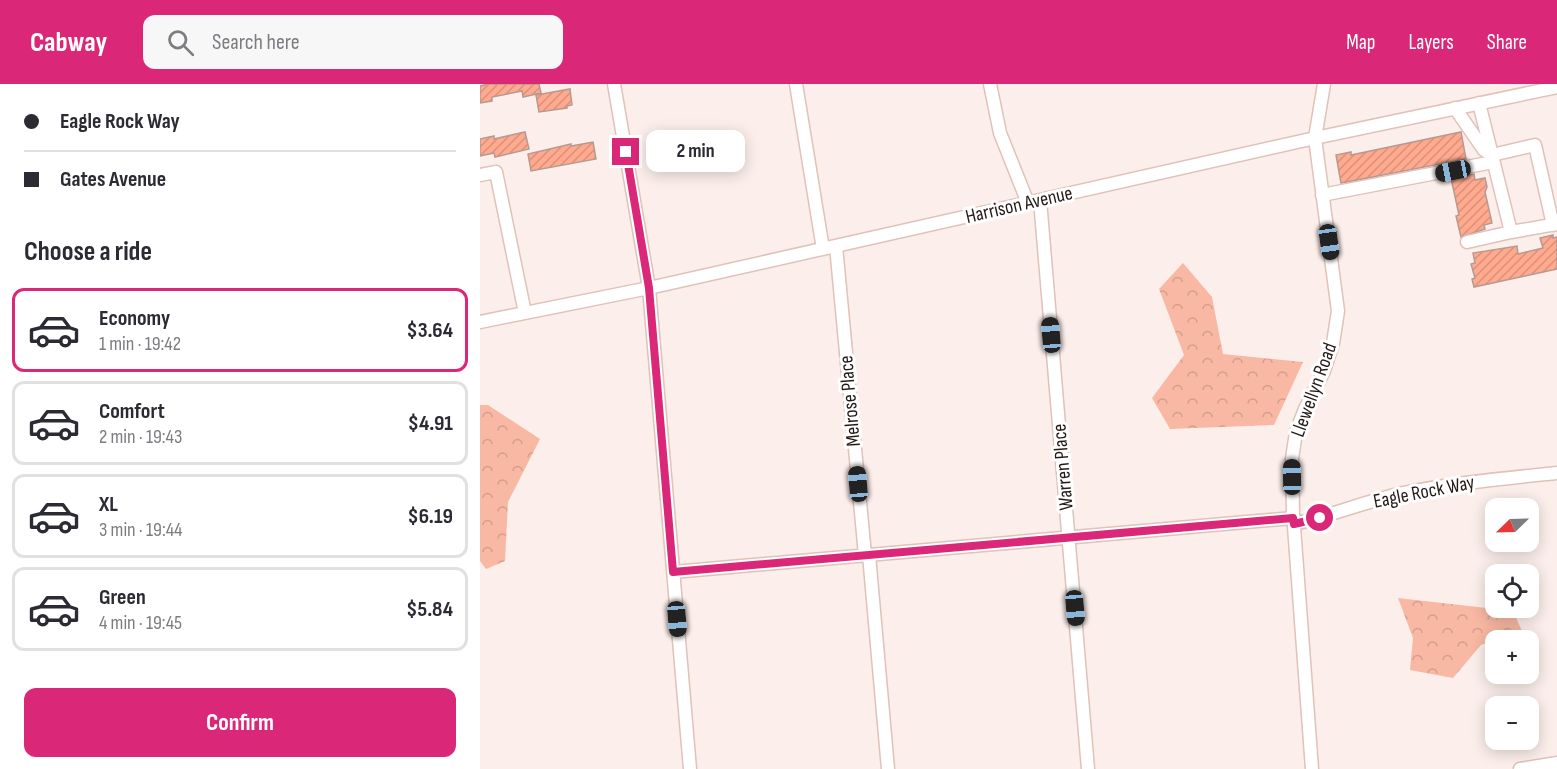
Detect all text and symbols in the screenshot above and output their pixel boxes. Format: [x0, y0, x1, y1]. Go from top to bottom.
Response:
search box [143, 15, 563, 69]
text: Cabway [30, 26, 107, 59]
icon: search [164, 26, 197, 59]
text: Search here [212, 29, 300, 56]
text: Map [1346, 30, 1375, 55]
text: Layers [1408, 30, 1454, 55]
text: Share [1487, 30, 1527, 55]
text: Eagle Rock Way [60, 108, 180, 135]
callout: 2 min [647, 131, 746, 173]
route end [612, 138, 639, 165]
text: 2 min [676, 139, 715, 163]
car [1434, 159, 1472, 183]
text: Gates Avenue [60, 166, 166, 193]
street label: Harrison Avenue [963, 181, 1075, 229]
car [1318, 223, 1340, 261]
text: Choose a ride [24, 236, 152, 268]
icon: car [27, 303, 81, 357]
text: Economy [99, 305, 170, 332]
car [1040, 316, 1062, 354]
text: $3.64 [407, 317, 453, 344]
text: 1 min · 19:42 [99, 332, 181, 356]
street label: Llewellyn Road [1286, 340, 1342, 440]
street label: Melrose Place [834, 354, 866, 448]
icon: car [27, 396, 81, 450]
text: Comfort [99, 398, 165, 425]
text: $4.91 [408, 410, 453, 437]
street label: Warren Place [1047, 423, 1079, 511]
text: 2 min · 19:43 [99, 425, 182, 449]
car [1283, 459, 1301, 495]
car [847, 465, 869, 503]
street label: Eagle Rock Way [1371, 470, 1477, 514]
icon: car [27, 489, 81, 543]
text: XL [99, 491, 118, 518]
north arrow [1485, 498, 1539, 552]
map controls [1485, 498, 1539, 750]
text: $6.19 [408, 503, 453, 530]
route start [1306, 504, 1333, 531]
text: 3 min · 19:44 [99, 518, 182, 542]
button: locate [1485, 564, 1539, 618]
icon: car [27, 582, 81, 636]
text: Green [99, 584, 146, 611]
car [1064, 589, 1086, 627]
text: $5.84 [406, 596, 453, 623]
car [666, 600, 688, 638]
text: 4 min · 19:45 [99, 611, 182, 635]
button: + [1485, 630, 1539, 684]
button: Confirm [24, 688, 456, 757]
button: − [1485, 696, 1539, 750]

